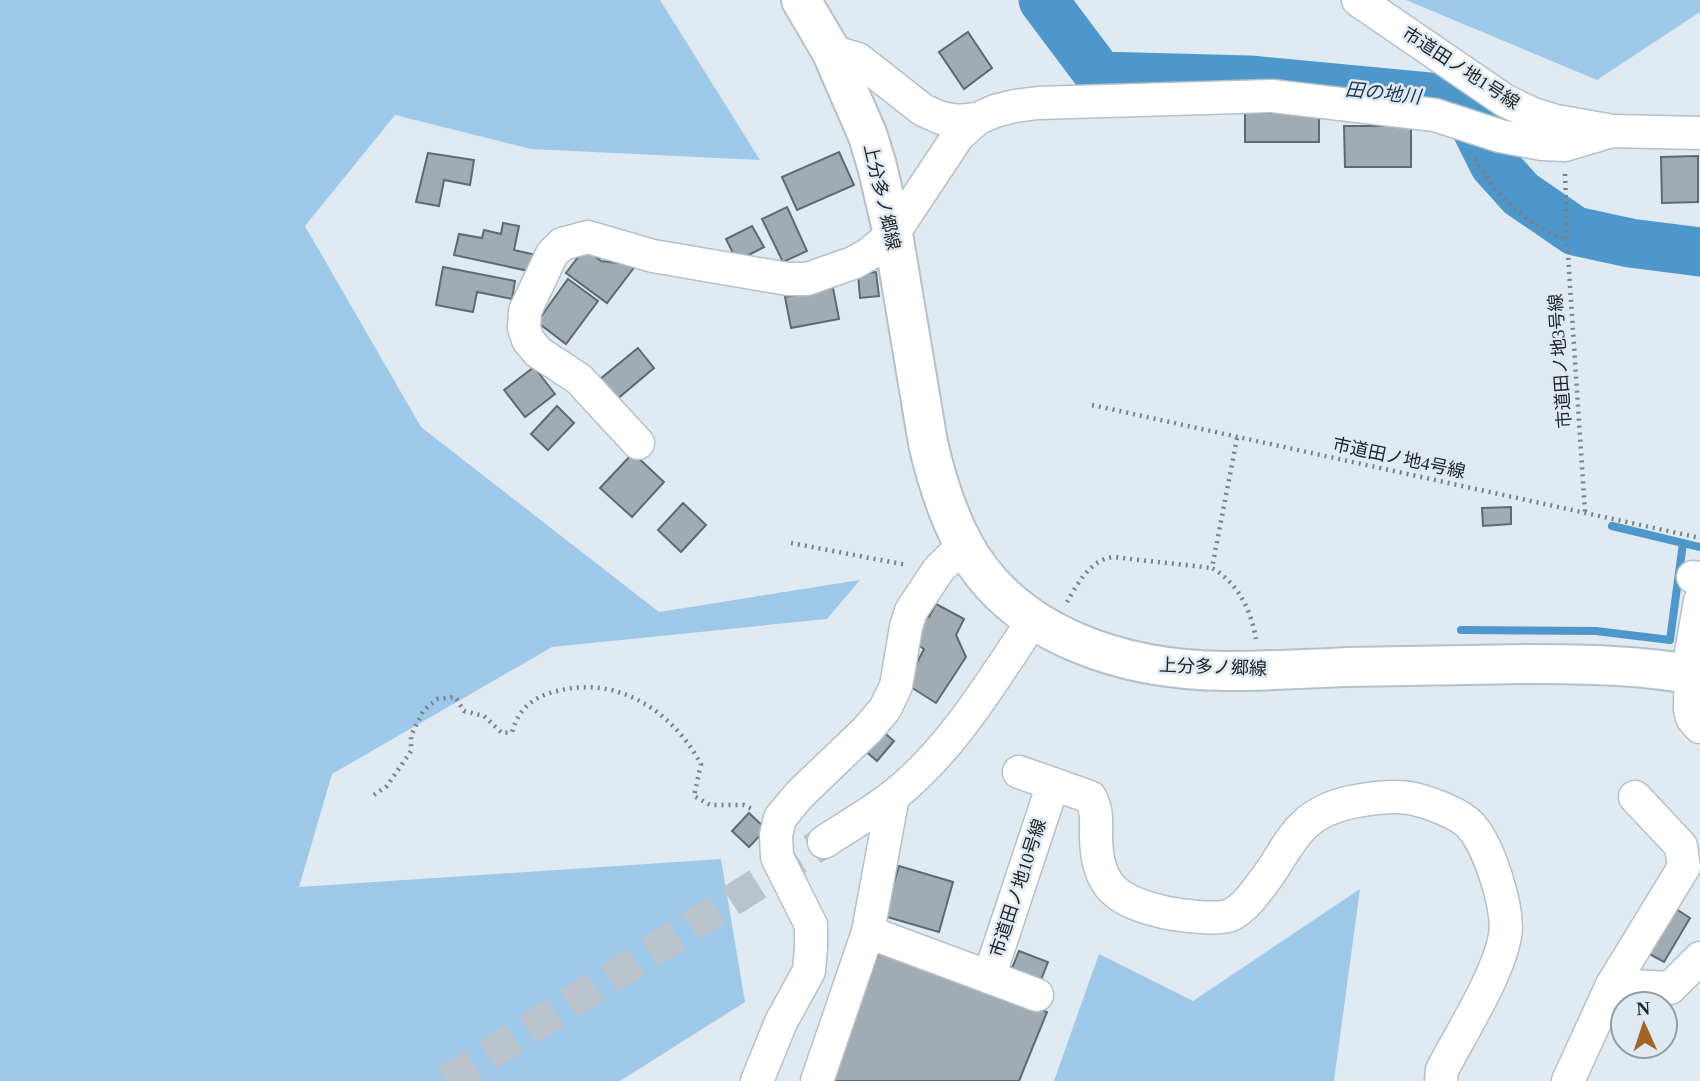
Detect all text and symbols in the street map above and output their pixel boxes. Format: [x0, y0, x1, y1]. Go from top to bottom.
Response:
street label: 市道田ノ地1号線 [1399, 23, 1523, 113]
water label: 田の地川 [1344, 79, 1424, 108]
street label: 上分多ノ郷線 [860, 142, 904, 252]
street label: 市道田ノ地3号線 [1545, 293, 1575, 429]
street label: 市道田ノ地4号線 [1331, 434, 1467, 482]
street label: 上分多ノ郷線 [1159, 655, 1267, 679]
street label: 市道田ノ地10号線 [986, 816, 1050, 960]
north arrow [1609, 990, 1679, 1060]
text: N [1636, 998, 1651, 1019]

